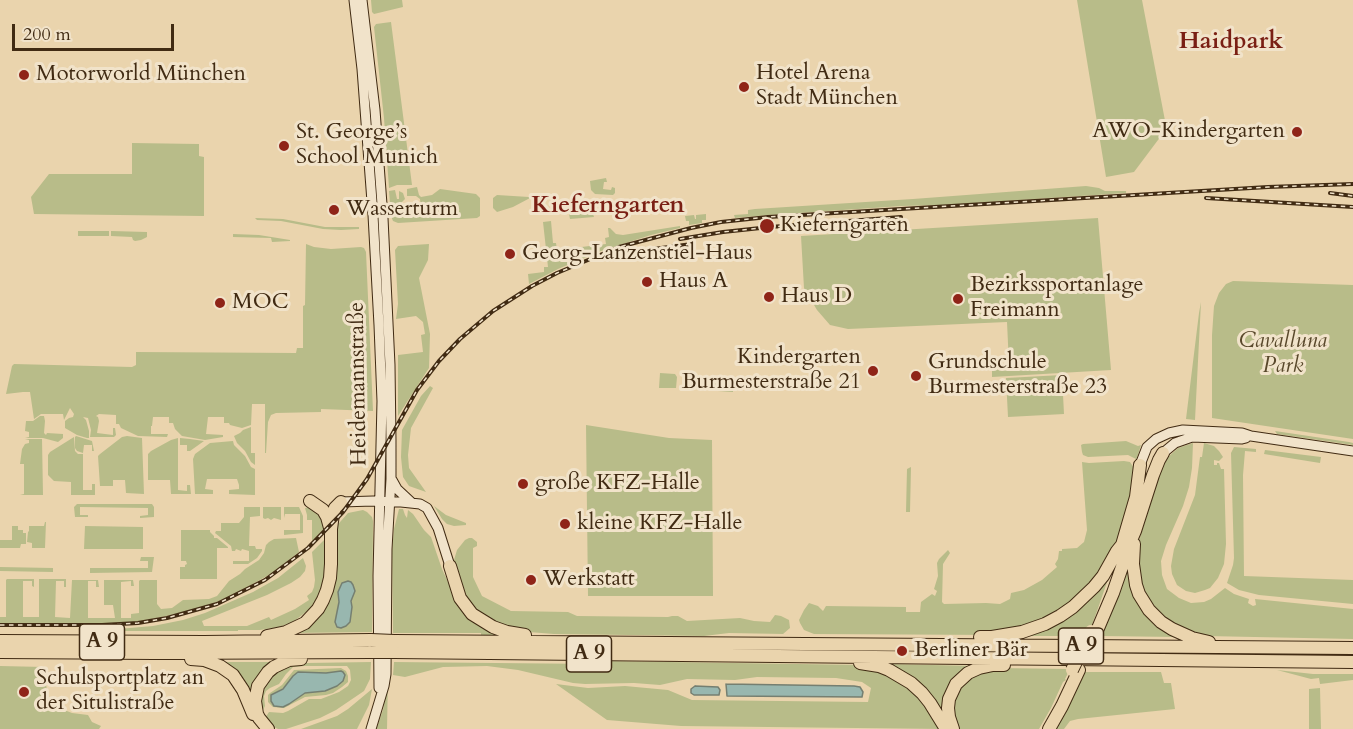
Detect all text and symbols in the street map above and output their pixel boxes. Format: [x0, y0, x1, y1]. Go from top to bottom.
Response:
scale bar [15, 12, 177, 50]
text: 200 m [23, 22, 71, 47]
district label: Haidpark [1179, 28, 1283, 56]
place label: Hotel Arena Stadt München [756, 61, 898, 112]
place label: Motorworld München [36, 62, 246, 88]
marker: Motorworld München [17, 68, 31, 82]
marker: Hotel Arena Stadt München [737, 80, 751, 94]
place label: AWO-Kindergarten [1092, 119, 1285, 145]
place label: St. George’s School Munich [296, 120, 438, 172]
marker: AWO-Kindergarten [1290, 125, 1304, 139]
marker: St. George’s School Munich [277, 139, 291, 153]
district label: Kieferngarten [531, 192, 685, 220]
place label: Wasserturm [346, 197, 458, 223]
marker: Wasserturm [327, 203, 341, 217]
place label: Kieferngarten [780, 213, 909, 239]
marker: Kieferngarten [758, 217, 776, 235]
place label: Georg-Lanzenstiel-Haus [522, 241, 752, 267]
marker: Georg-Lanzenstiel-Haus [503, 247, 517, 261]
place label: Haus A [659, 269, 728, 295]
place label: Bezirkssportanlage Freimann [970, 273, 1143, 324]
marker: Haus A [640, 275, 654, 289]
place label: Haus D [781, 284, 852, 310]
place label: MOC [232, 290, 289, 316]
marker: Haus D [762, 290, 776, 304]
marker: Bezirkssportanlage Freimann [951, 292, 965, 306]
marker: MOC [213, 296, 227, 310]
street label: Heidemannstraße [344, 302, 374, 466]
park label: Cavalluna Park [1239, 329, 1327, 380]
place label: Kindergarten Burmesterstraße 21 [682, 345, 861, 396]
place label: Grundschule Burmesterstraße 23 [928, 350, 1107, 402]
marker: Kindergarten Burmesterstraße 21 [866, 364, 880, 378]
marker: Grundschule Burmesterstraße 23 [909, 369, 923, 383]
place label: große KFZ-Halle [535, 471, 700, 497]
marker: große KFZ-Halle [516, 477, 530, 491]
place label: kleine KFZ-Halle [577, 511, 742, 537]
marker: kleine KFZ-Halle [558, 517, 572, 531]
place label: Werkstatt [543, 567, 635, 593]
marker: Werkstatt [524, 573, 538, 587]
road number: A 9 [80, 624, 124, 660]
road number: A 9 [1058, 628, 1104, 664]
road number: A 9 [566, 636, 612, 672]
place label: Berliner Bär [914, 638, 1028, 664]
marker: Berliner Bär [895, 644, 909, 658]
place label: Schulsportplatz an der Situlistraße [36, 666, 204, 718]
marker: Schulsportplatz an der Situlistraße [17, 685, 31, 699]

